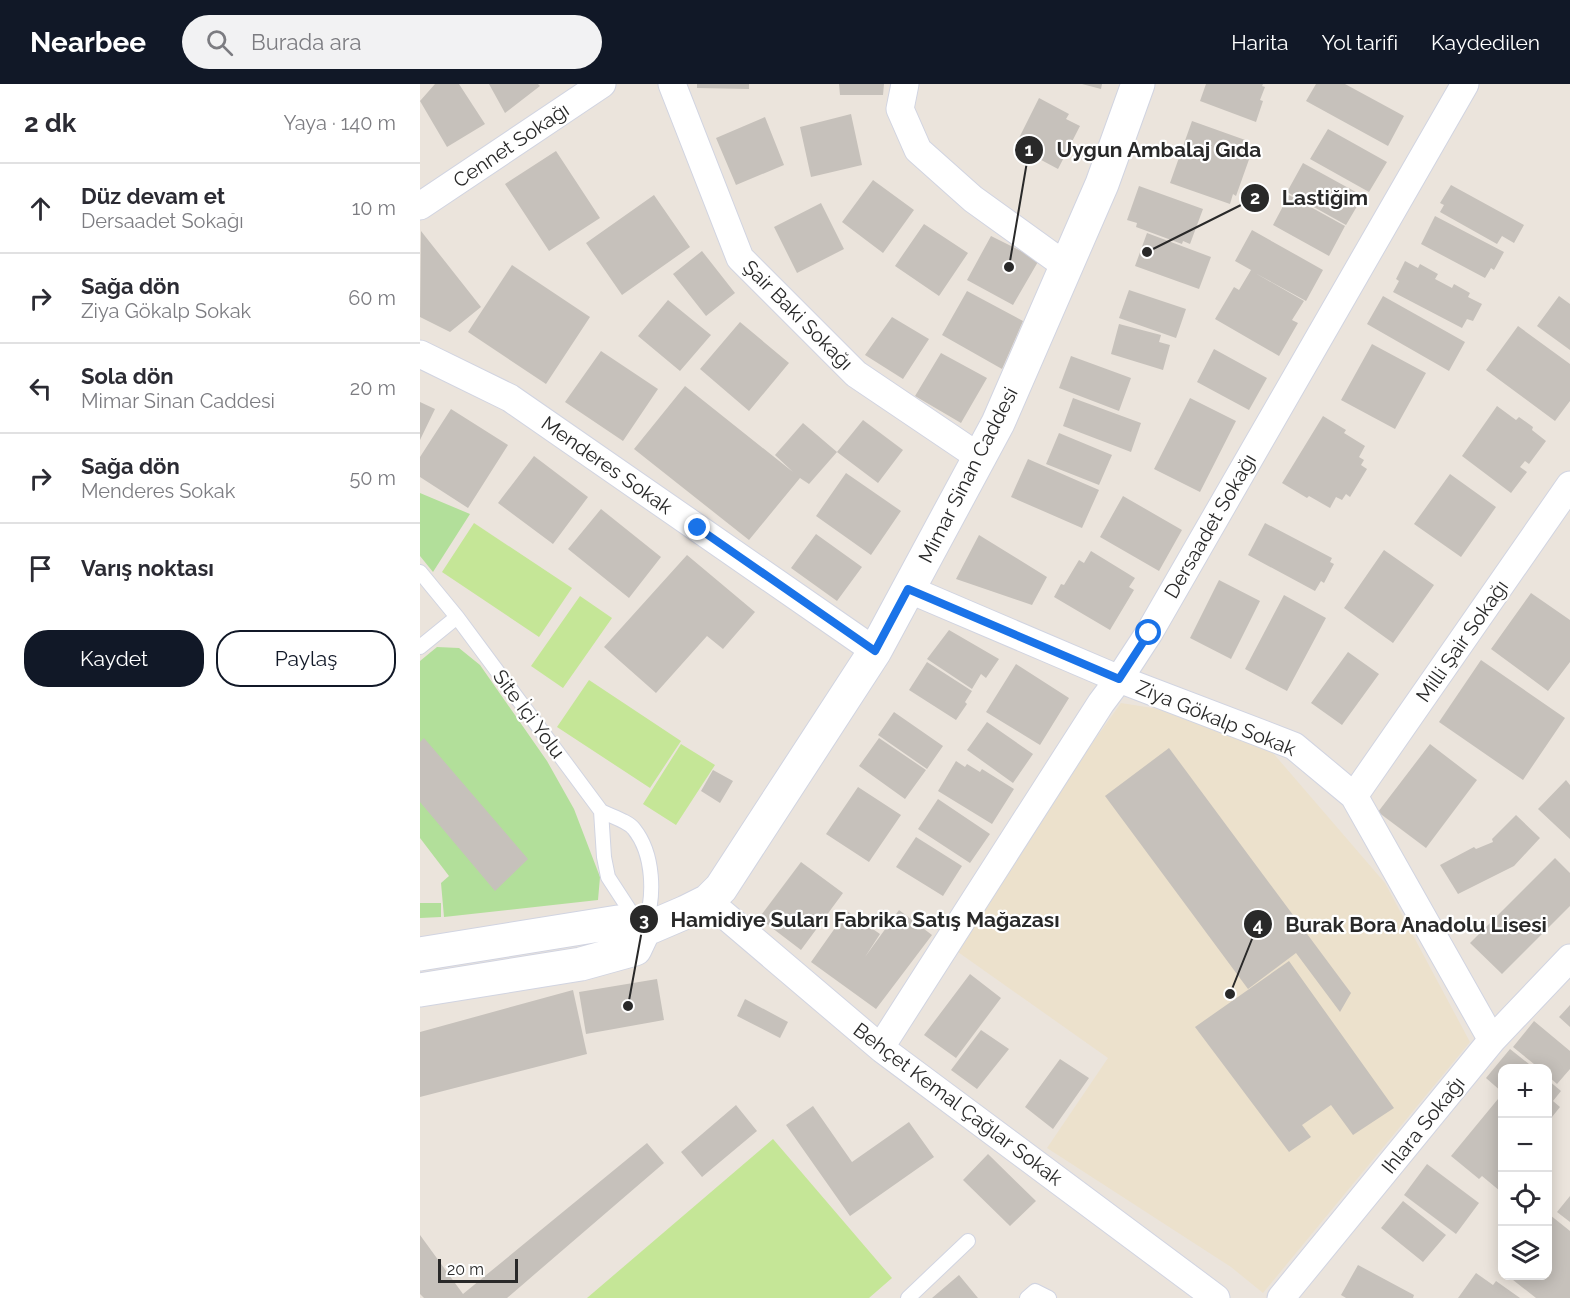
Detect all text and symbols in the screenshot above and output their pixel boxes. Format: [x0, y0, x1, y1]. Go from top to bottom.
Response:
search box [182, 15, 602, 69]
text: Nearbee [30, 26, 146, 59]
icon: search [203, 26, 236, 59]
text: Burada ara [251, 29, 361, 55]
text: Harita [1231, 30, 1288, 55]
text: Yol tarifi [1321, 30, 1398, 55]
text: Kaydedilen [1431, 30, 1540, 55]
street label: Cennet Sokağı [449, 97, 573, 193]
text: 2 dk [24, 108, 76, 138]
text: Yaya · 140 m [284, 111, 396, 135]
callout: Uygun Ambalaj Gıda [1014, 130, 1273, 169]
text: Uygun Ambalaj Gıda [1057, 137, 1261, 162]
text: 1 [1025, 139, 1034, 160]
callout: Lastiğim [1240, 178, 1380, 217]
text: Düz devam et [81, 183, 225, 209]
text: Lastiğim [1282, 185, 1368, 210]
text: 2 [1250, 187, 1260, 208]
icon: ahead [24, 192, 57, 225]
text: 10 m [352, 196, 396, 220]
text: Dersaadet Sokağı [81, 209, 244, 233]
street label: Şair Baki Sokağı [738, 255, 858, 375]
text: Sağa dön [81, 273, 180, 299]
icon: right [24, 282, 57, 315]
text: 60 m [348, 286, 396, 310]
text: Ziya Gökalp Sokak [81, 299, 251, 323]
text: Sola dön [81, 363, 174, 389]
icon: left [24, 372, 57, 405]
text: 20 m [350, 376, 396, 400]
street label: Mimar Sinan Caddesi [913, 383, 1023, 567]
text: Mimar Sinan Caddesi [81, 389, 275, 413]
street label: Menderes Sokak [537, 411, 677, 519]
street label: Dersaadet Sokağı [1159, 450, 1261, 602]
text: Sağa dön [81, 453, 180, 479]
icon: right [24, 462, 57, 495]
text: 50 m [349, 466, 396, 490]
text: Menderes Sokak [81, 479, 235, 503]
route end [684, 514, 710, 540]
icon: arrive [24, 552, 57, 585]
text: Varış noktası [81, 555, 214, 581]
street label: Milli Şair Sokağı [1411, 575, 1513, 707]
route start [1135, 619, 1161, 645]
button: Kaydet [24, 630, 204, 687]
button: Paylaş [216, 630, 396, 687]
street label: Site İçi Yolu [488, 664, 571, 763]
street label: Ziya Gökalp Sokak [1133, 675, 1300, 761]
callout: Hamidiye Suları Fabrika Satış Mağazası [629, 900, 1072, 939]
callout: Burak Bora Anadolu Lisesi [1243, 905, 1559, 944]
text: Hamidiye Suları Fabrika Satış Mağazası [670, 907, 1060, 932]
text: 3 [639, 909, 649, 930]
text: Burak Bora Anadolu Lisesi [1285, 912, 1547, 937]
text: 4 [1253, 914, 1263, 935]
street label: Behçet Kemal Çağlar Sokak [849, 1018, 1067, 1191]
map controls [1498, 1064, 1552, 1280]
button: + [1498, 1064, 1552, 1118]
street label: Ihlara Sokağı [1376, 1072, 1470, 1178]
button: − [1498, 1118, 1552, 1172]
button: locate [1498, 1172, 1552, 1226]
button: layers [1498, 1226, 1552, 1280]
scale bar [438, 1256, 518, 1284]
text: 20 m [447, 1260, 484, 1279]

